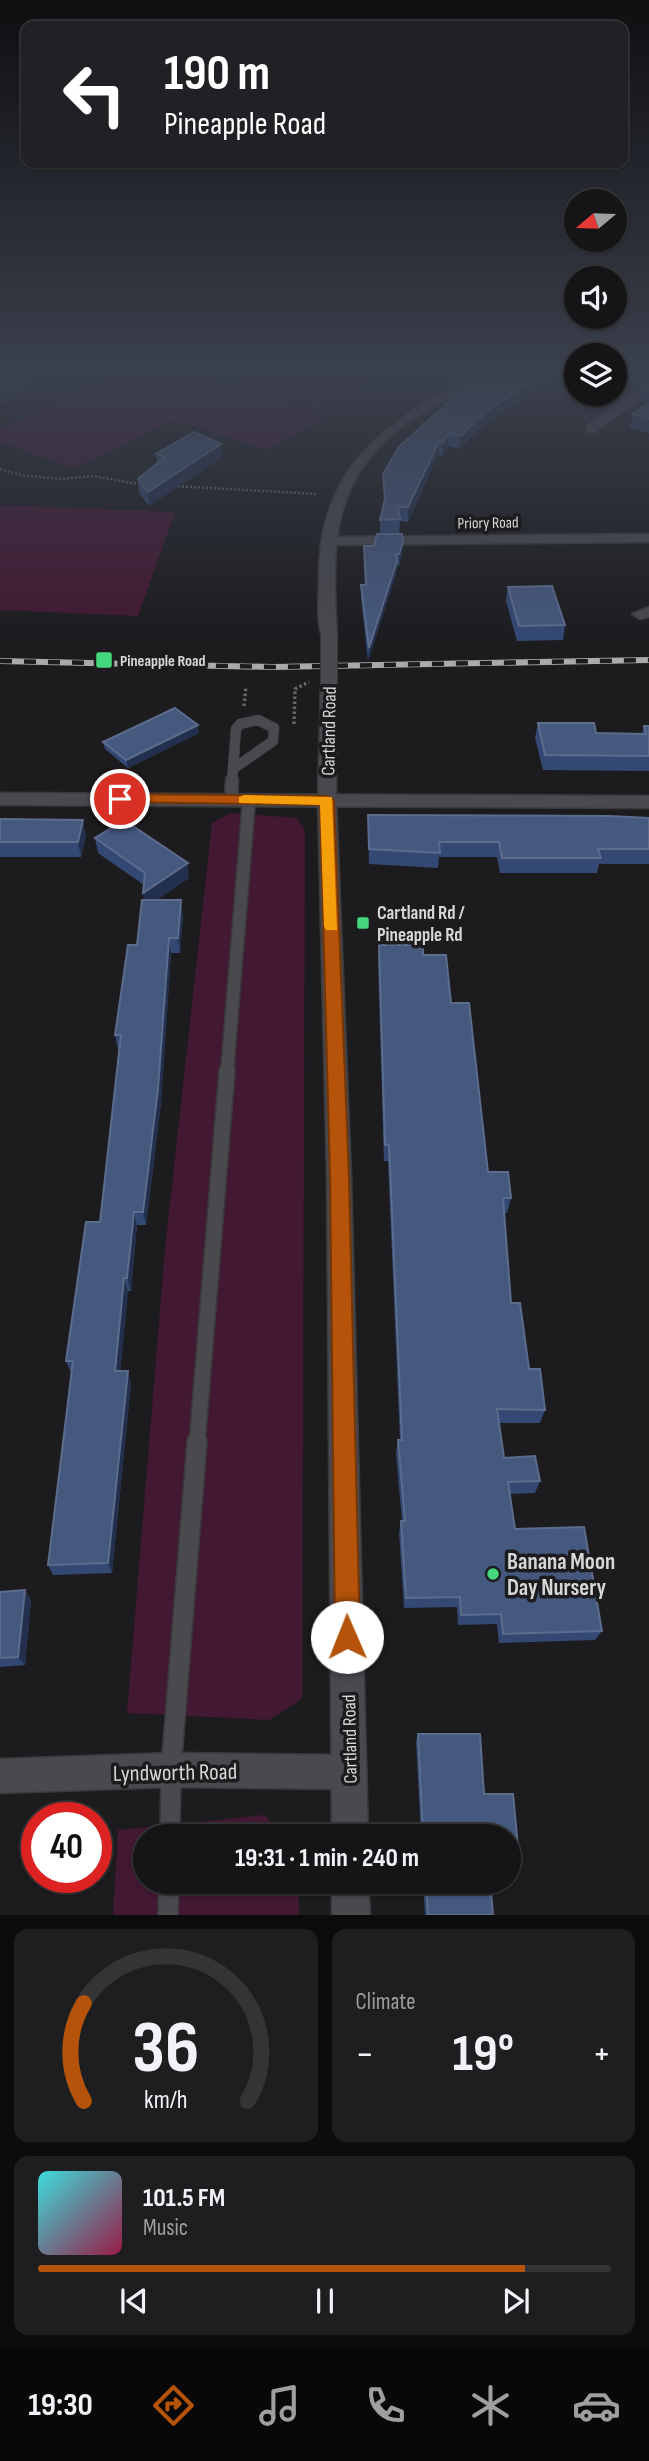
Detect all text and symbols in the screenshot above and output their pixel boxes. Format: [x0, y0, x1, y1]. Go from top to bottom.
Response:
text: 190 m [164, 45, 270, 104]
icon: left [49, 49, 140, 140]
text: Pineapple Road [164, 105, 326, 144]
north arrow [564, 189, 626, 252]
map controls [564, 189, 627, 406]
button: sound [564, 266, 627, 329]
button: layers [564, 343, 627, 406]
street label: Priory Road [457, 513, 519, 534]
marker: Pineapple Road [94, 650, 114, 670]
place label: Pineapple Road [120, 652, 206, 671]
street label: Cartland Road [317, 686, 342, 776]
pin [90, 769, 150, 829]
icon: arrive [101, 780, 139, 818]
place label: Cartland Rd / Pineapple Rd [377, 902, 465, 947]
marker: Cartland Rd / Pineapple Rd [355, 915, 371, 931]
place label: Banana Moon Day Nursery [507, 1548, 615, 1602]
marker: Banana Moon Day Nursery [485, 1566, 501, 1582]
position arrow [310, 1600, 384, 1674]
street label: Cartland Road [338, 1694, 363, 1784]
street label: Lyndworth Road [113, 1758, 237, 1788]
speed limit sign: 40 [21, 1802, 112, 1893]
text: 19:31 · 1 min · 240 m [235, 1843, 419, 1874]
text: Climate [356, 1988, 415, 2016]
text: 36 [132, 2006, 199, 2094]
text: 19° [453, 2023, 514, 2086]
text: − [356, 2032, 374, 2077]
text: + [592, 2032, 611, 2077]
text: km/h [144, 2085, 187, 2116]
text: 101.5 FM [143, 2183, 225, 2214]
text: Music [143, 2214, 188, 2242]
icon: previous [115, 2282, 153, 2320]
icon: pause [306, 2282, 344, 2320]
icon: next [497, 2282, 535, 2320]
icon: directions [149, 2381, 198, 2430]
icon: music [255, 2381, 304, 2430]
icon: phone [361, 2381, 410, 2430]
icon: climate [466, 2381, 515, 2430]
icon: car [572, 2381, 621, 2430]
text: 19:30 [28, 2386, 93, 2425]

